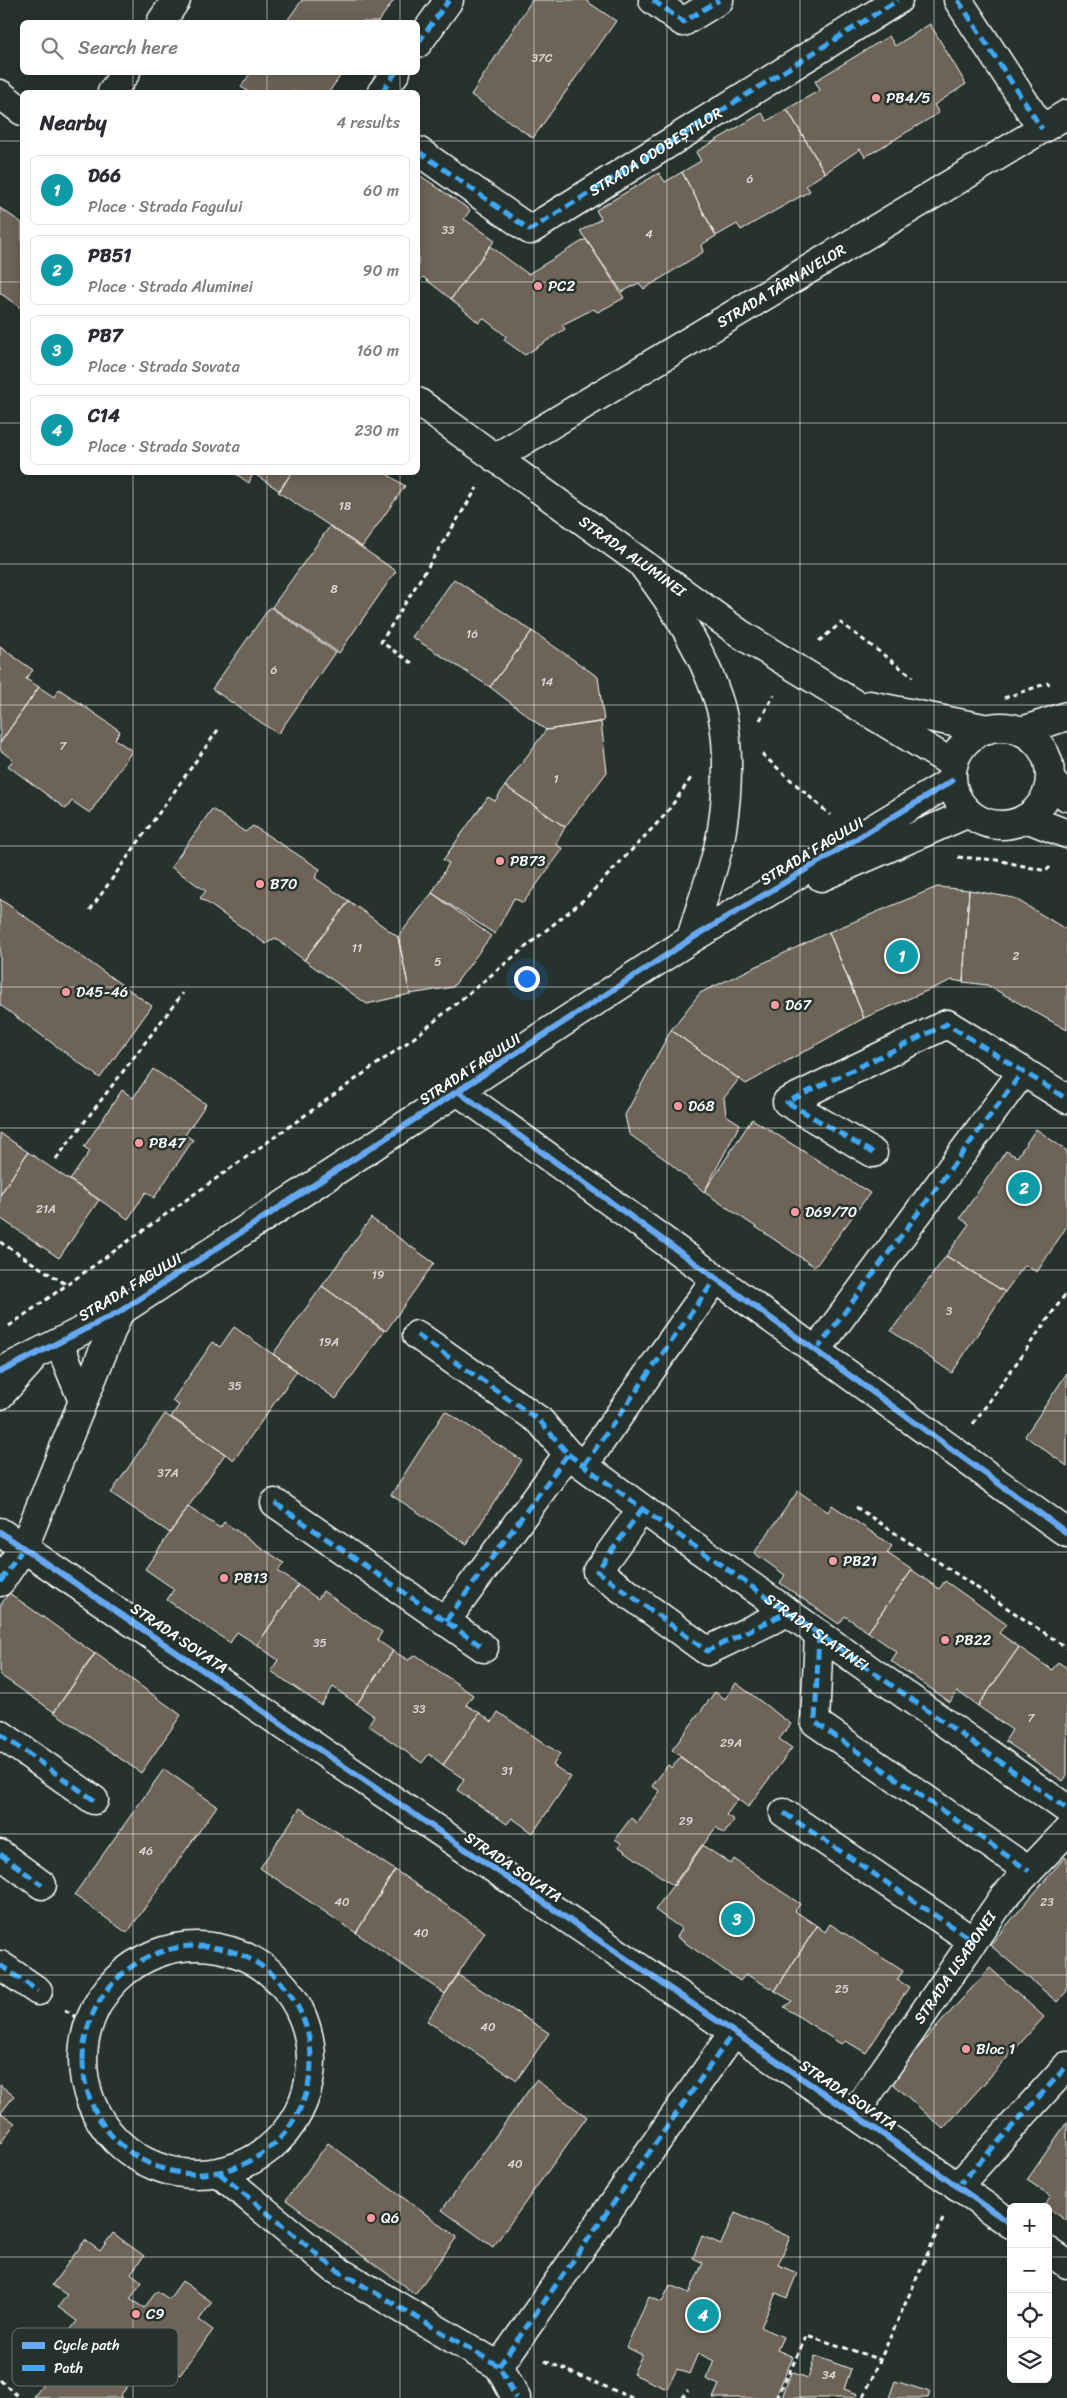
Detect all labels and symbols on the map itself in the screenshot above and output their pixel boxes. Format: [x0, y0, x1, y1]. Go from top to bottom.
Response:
house number: 37C [532, 47, 553, 69]
place label: PB4/5 [886, 85, 931, 111]
marker: PB4/5 [870, 92, 882, 104]
street label: STRADA ODOBEȘTILOR [584, 100, 727, 203]
house number: 6 [747, 168, 754, 190]
house number: 33 [441, 219, 455, 241]
house number: 4 [645, 223, 653, 245]
street label: STRADA TÂRNAVELOR [712, 237, 851, 335]
place label: PC2 [548, 273, 575, 299]
marker: PC2 [532, 280, 544, 292]
house number: 18 [339, 495, 351, 517]
street label: STRADA ALUMINEI [573, 509, 692, 604]
house number: 8 [330, 578, 338, 600]
house number: 16 [466, 623, 478, 645]
house number: 6 [271, 659, 278, 681]
house number: 14 [541, 671, 554, 693]
house number: 7 [60, 735, 68, 757]
house number: 1 [553, 768, 559, 790]
street label: STRADA FAGULUI [755, 809, 869, 892]
place label: PB73 [510, 848, 546, 874]
marker: PB73 [494, 855, 506, 867]
place label: B70 [270, 871, 298, 897]
marker: B70 [254, 878, 266, 890]
house number: 11 [352, 937, 362, 959]
pin: 1 [886, 937, 918, 975]
house number: 2 [1013, 945, 1020, 967]
house number: 5 [434, 951, 442, 973]
your location [514, 966, 540, 992]
place label: D45-46 [76, 979, 128, 1005]
marker: D45-46 [60, 986, 72, 998]
place label: D67 [785, 992, 812, 1018]
marker: D67 [769, 999, 781, 1011]
street label: STRADA FAGULUI [414, 1026, 527, 1112]
place label: D68 [688, 1093, 715, 1119]
marker: D68 [672, 1100, 684, 1112]
place label: PB47 [149, 1130, 187, 1156]
marker: PB47 [133, 1137, 145, 1149]
pin: 2 [1008, 1169, 1040, 1207]
house number: 21A [36, 1198, 56, 1220]
place label: D69/70 [805, 1199, 857, 1225]
marker: D69/70 [789, 1206, 801, 1218]
street label: STRADA FAGULUI [73, 1245, 187, 1328]
house number: 19 [372, 1264, 384, 1286]
house number: 3 [946, 1300, 953, 1322]
house number: 19A [319, 1331, 339, 1353]
house number: 35 [228, 1375, 242, 1397]
house number: 37A [157, 1462, 179, 1484]
place label: PB21 [843, 1548, 877, 1574]
marker: PB21 [827, 1555, 839, 1567]
place label: PB13 [234, 1565, 267, 1591]
marker: PB13 [218, 1572, 230, 1584]
street label: STRADA SLATINEI [759, 1586, 875, 1679]
street label: STRADA SOVATA [125, 1596, 233, 1680]
place label: PB22 [955, 1627, 991, 1653]
house number: 35 [313, 1632, 327, 1654]
marker: PB22 [939, 1634, 951, 1646]
house number: 33 [412, 1698, 426, 1720]
house number: 7 [1028, 1707, 1036, 1729]
house number: 29A [720, 1732, 742, 1754]
house number: 31 [501, 1760, 513, 1782]
house number: 29 [679, 1810, 693, 1832]
street label: STRADA SOVATA [459, 1825, 567, 1909]
house number: 46 [139, 1840, 153, 1862]
house number: 40 [334, 1891, 350, 1913]
house number: 23 [1040, 1891, 1054, 1913]
pin: 3 [721, 1900, 753, 1938]
street label: STRADA LISABONEI [907, 1905, 1004, 2029]
house number: 40 [413, 1922, 429, 1944]
house number: 25 [835, 1978, 849, 2000]
house number: 40 [480, 2016, 496, 2038]
place label: Bloc 1 [976, 2036, 1015, 2062]
marker: Bloc 1 [960, 2043, 972, 2055]
street label: STRADA SOVATA [794, 2053, 902, 2137]
house number: 40 [507, 2153, 523, 2175]
place label: Q6 [381, 2205, 399, 2231]
marker: Q6 [365, 2212, 377, 2224]
pin: 4 [687, 2296, 719, 2334]
place label: C9 [146, 2301, 165, 2327]
marker: C9 [130, 2308, 142, 2320]
legend [12, 2328, 178, 2386]
text: Cycle path [54, 2333, 120, 2358]
text: Path [54, 2356, 83, 2381]
house number: 34 [822, 2364, 837, 2386]

